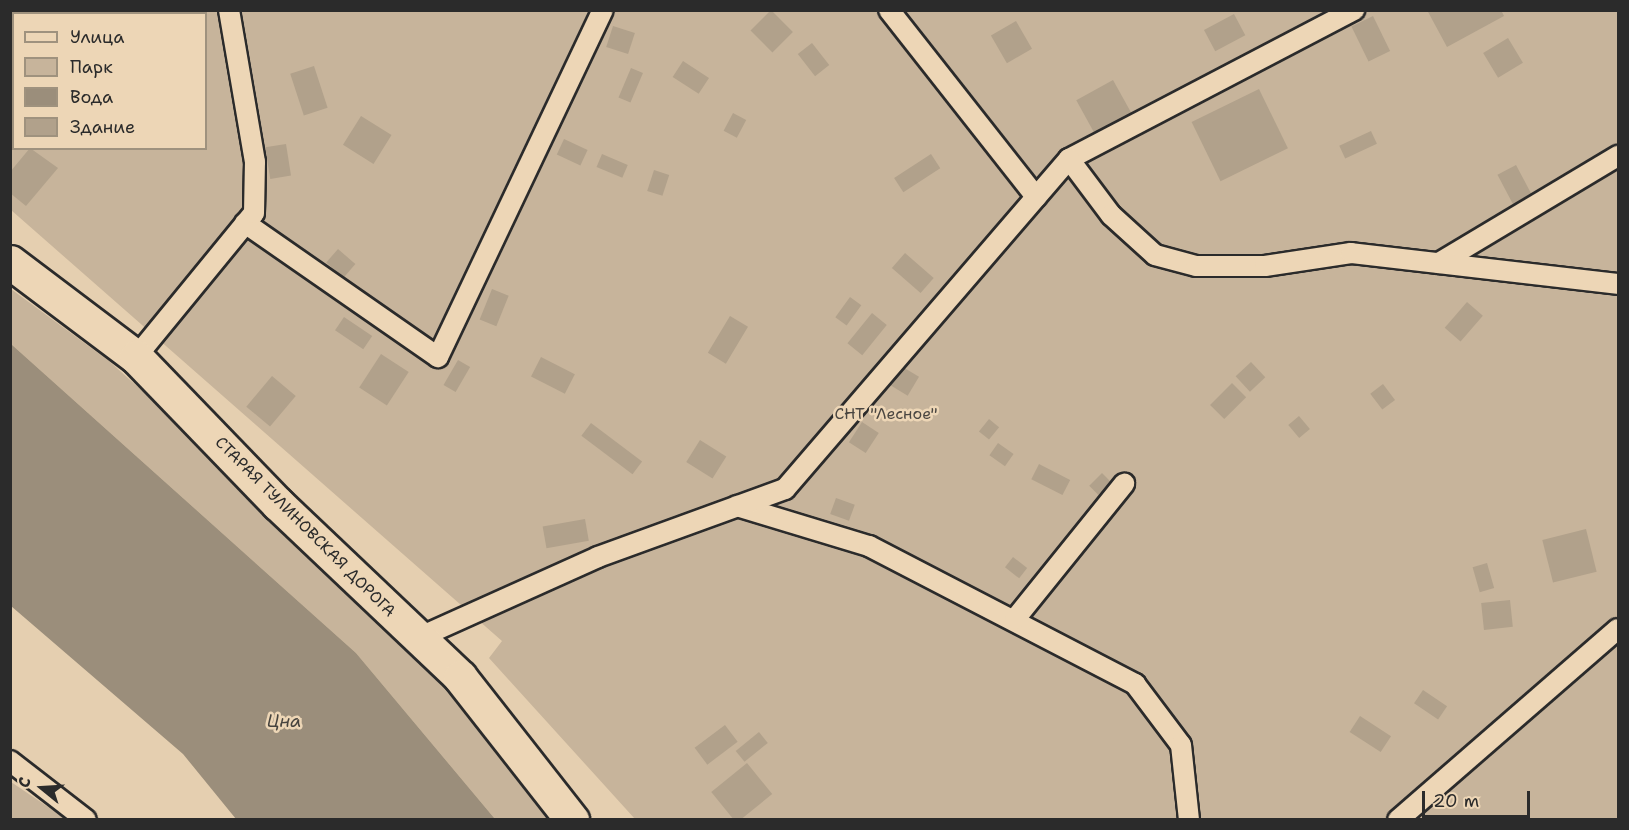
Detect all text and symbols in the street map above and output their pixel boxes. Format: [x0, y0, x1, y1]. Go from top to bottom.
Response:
legend [12, 12, 207, 150]
text: Улица [70, 25, 124, 49]
text: Парк [70, 55, 113, 79]
text: Вода [70, 85, 113, 109]
text: Здание [70, 115, 135, 139]
park label: СНТ "Лесное" [834, 404, 938, 424]
street label: СТАРАЯ ТУЛИНОВСКАЯ ДОРОГА [211, 433, 399, 621]
water label: Цна [267, 710, 301, 732]
north arrow [12, 758, 72, 818]
text: С [13, 774, 36, 790]
scale bar [1425, 779, 1533, 817]
text: 20 m [1433, 789, 1479, 813]

